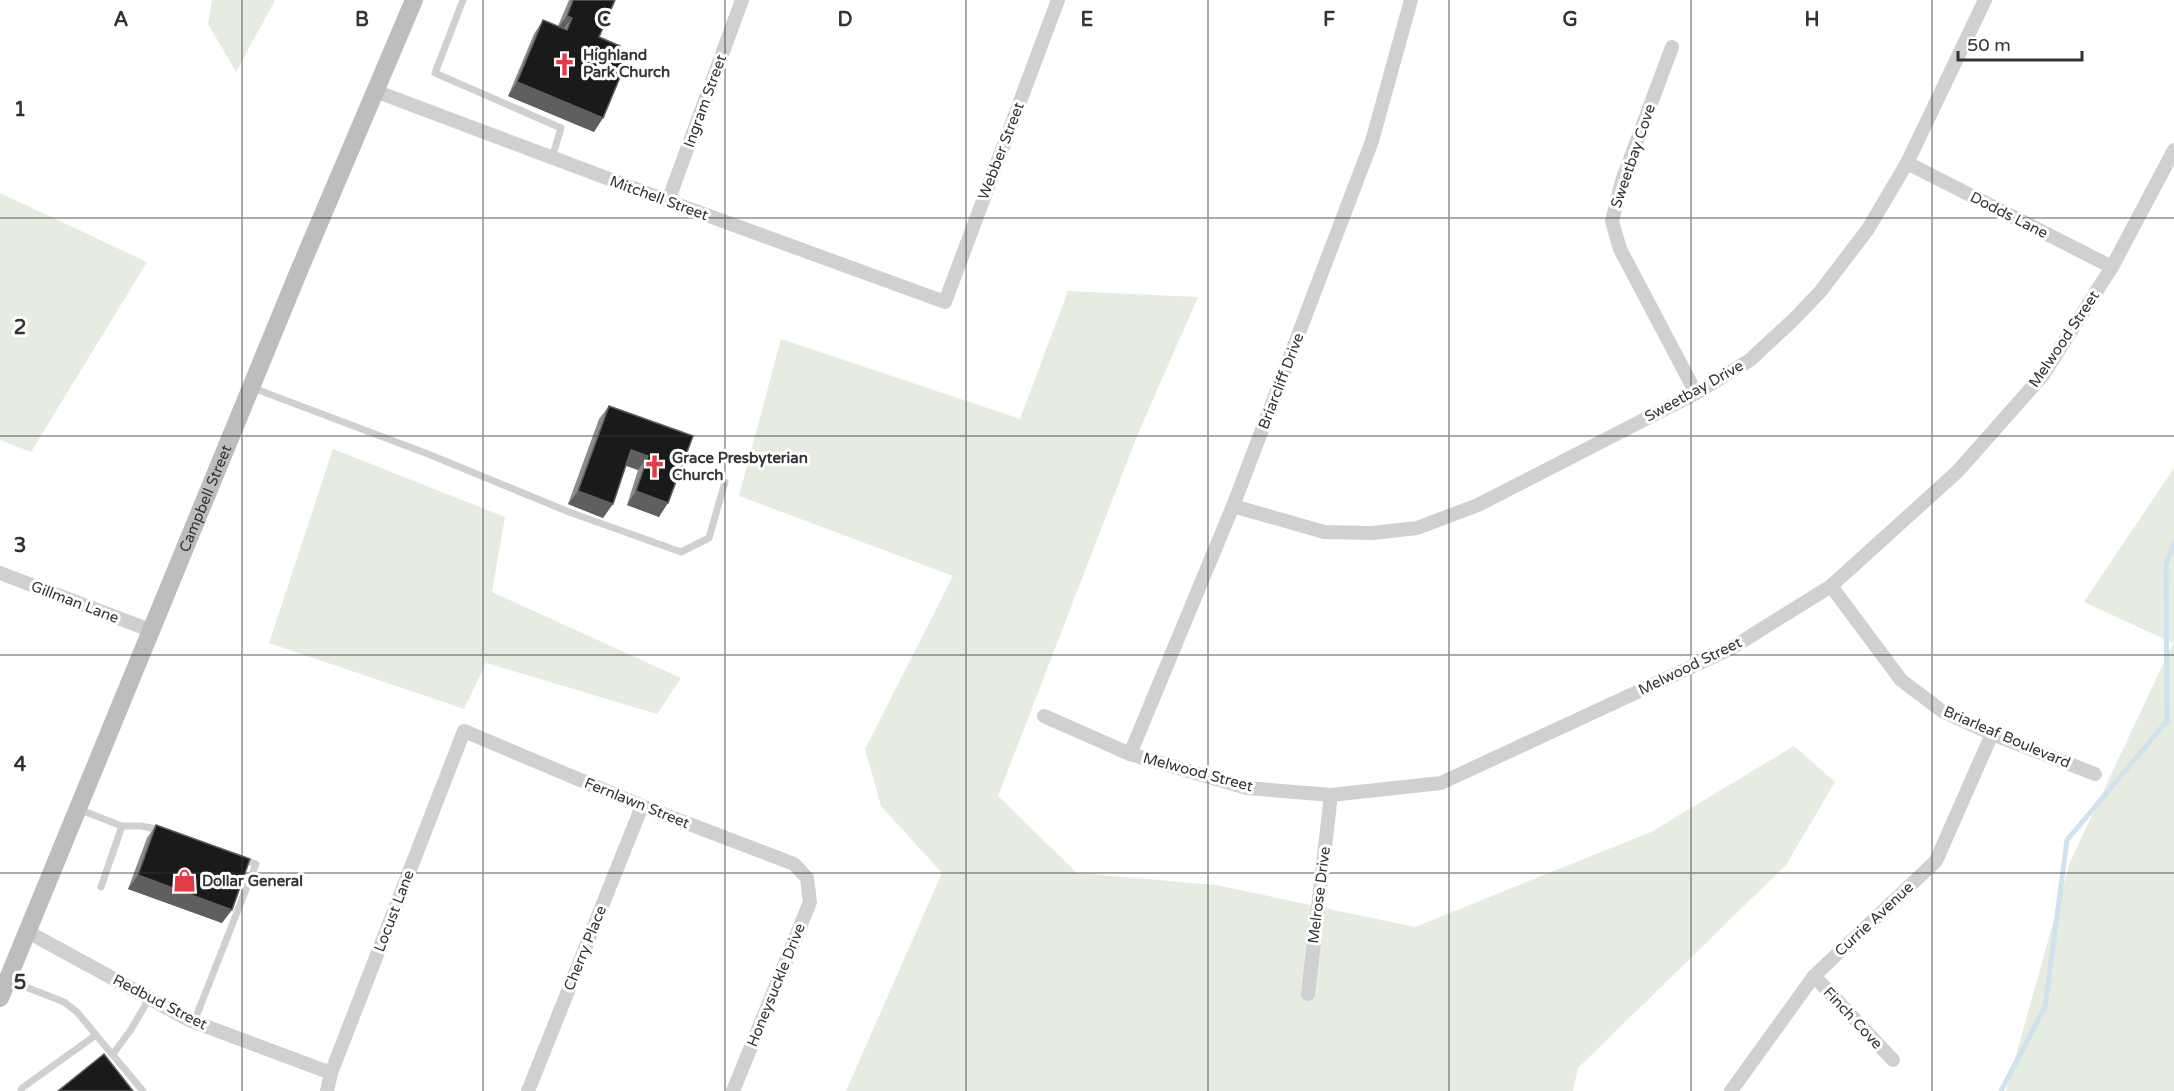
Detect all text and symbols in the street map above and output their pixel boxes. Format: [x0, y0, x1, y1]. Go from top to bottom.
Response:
text: A [114, 8, 129, 32]
text: B [355, 8, 369, 32]
text: C [597, 8, 611, 32]
text: D [837, 8, 853, 32]
text: E [1081, 8, 1094, 32]
text: F [1323, 8, 1335, 32]
text: G [1562, 8, 1578, 32]
text: H [1804, 8, 1820, 32]
scale bar [1958, 24, 2082, 62]
text: 50 m [1967, 34, 2011, 56]
place label: Highland Park Church [583, 46, 670, 81]
church icon: Highland Park Church [552, 51, 578, 77]
street label: Ingram Street [680, 52, 730, 150]
text: 1 [14, 98, 26, 122]
street label: Webber Street [974, 99, 1028, 202]
street label: Sweetbay Cove [1607, 102, 1659, 210]
street label: Mitchell Street [607, 172, 711, 224]
street label: Dodds Lane [1967, 188, 2051, 242]
street label: Melwood Street [2025, 287, 2103, 391]
text: 2 [14, 316, 26, 340]
street label: Briarcliff Drive [1254, 330, 1308, 432]
street label: Sweetbay Drive [1642, 356, 1746, 426]
street label: Campbell Street [175, 442, 235, 555]
place label: Grace Presbyterian Church [672, 449, 808, 484]
church icon: Grace Presbyterian Church [641, 454, 667, 480]
text: 3 [14, 534, 26, 558]
street label: Gillman Lane [29, 577, 121, 627]
street label: Melwood Street [1635, 633, 1745, 699]
street label: Briarleaf Boulevard [1941, 702, 2073, 772]
street label: Melwood Street [1141, 749, 1255, 795]
text: 4 [14, 753, 27, 777]
street label: Fernlawn Street [582, 774, 692, 832]
street label: Melrose Drive [1304, 845, 1334, 945]
street label: Locust Lane [370, 867, 418, 955]
shop icon: Dollar General [171, 868, 197, 894]
place label: Dollar General [202, 872, 303, 890]
street label: Currie Avenue [1831, 878, 1917, 960]
street label: Cherry Place [560, 903, 610, 993]
street label: Honeysuckle Drive [743, 921, 809, 1049]
street label: Redbud Street [110, 970, 210, 1034]
text: 5 [14, 971, 26, 995]
street label: Finch Cove [1820, 983, 1886, 1053]

